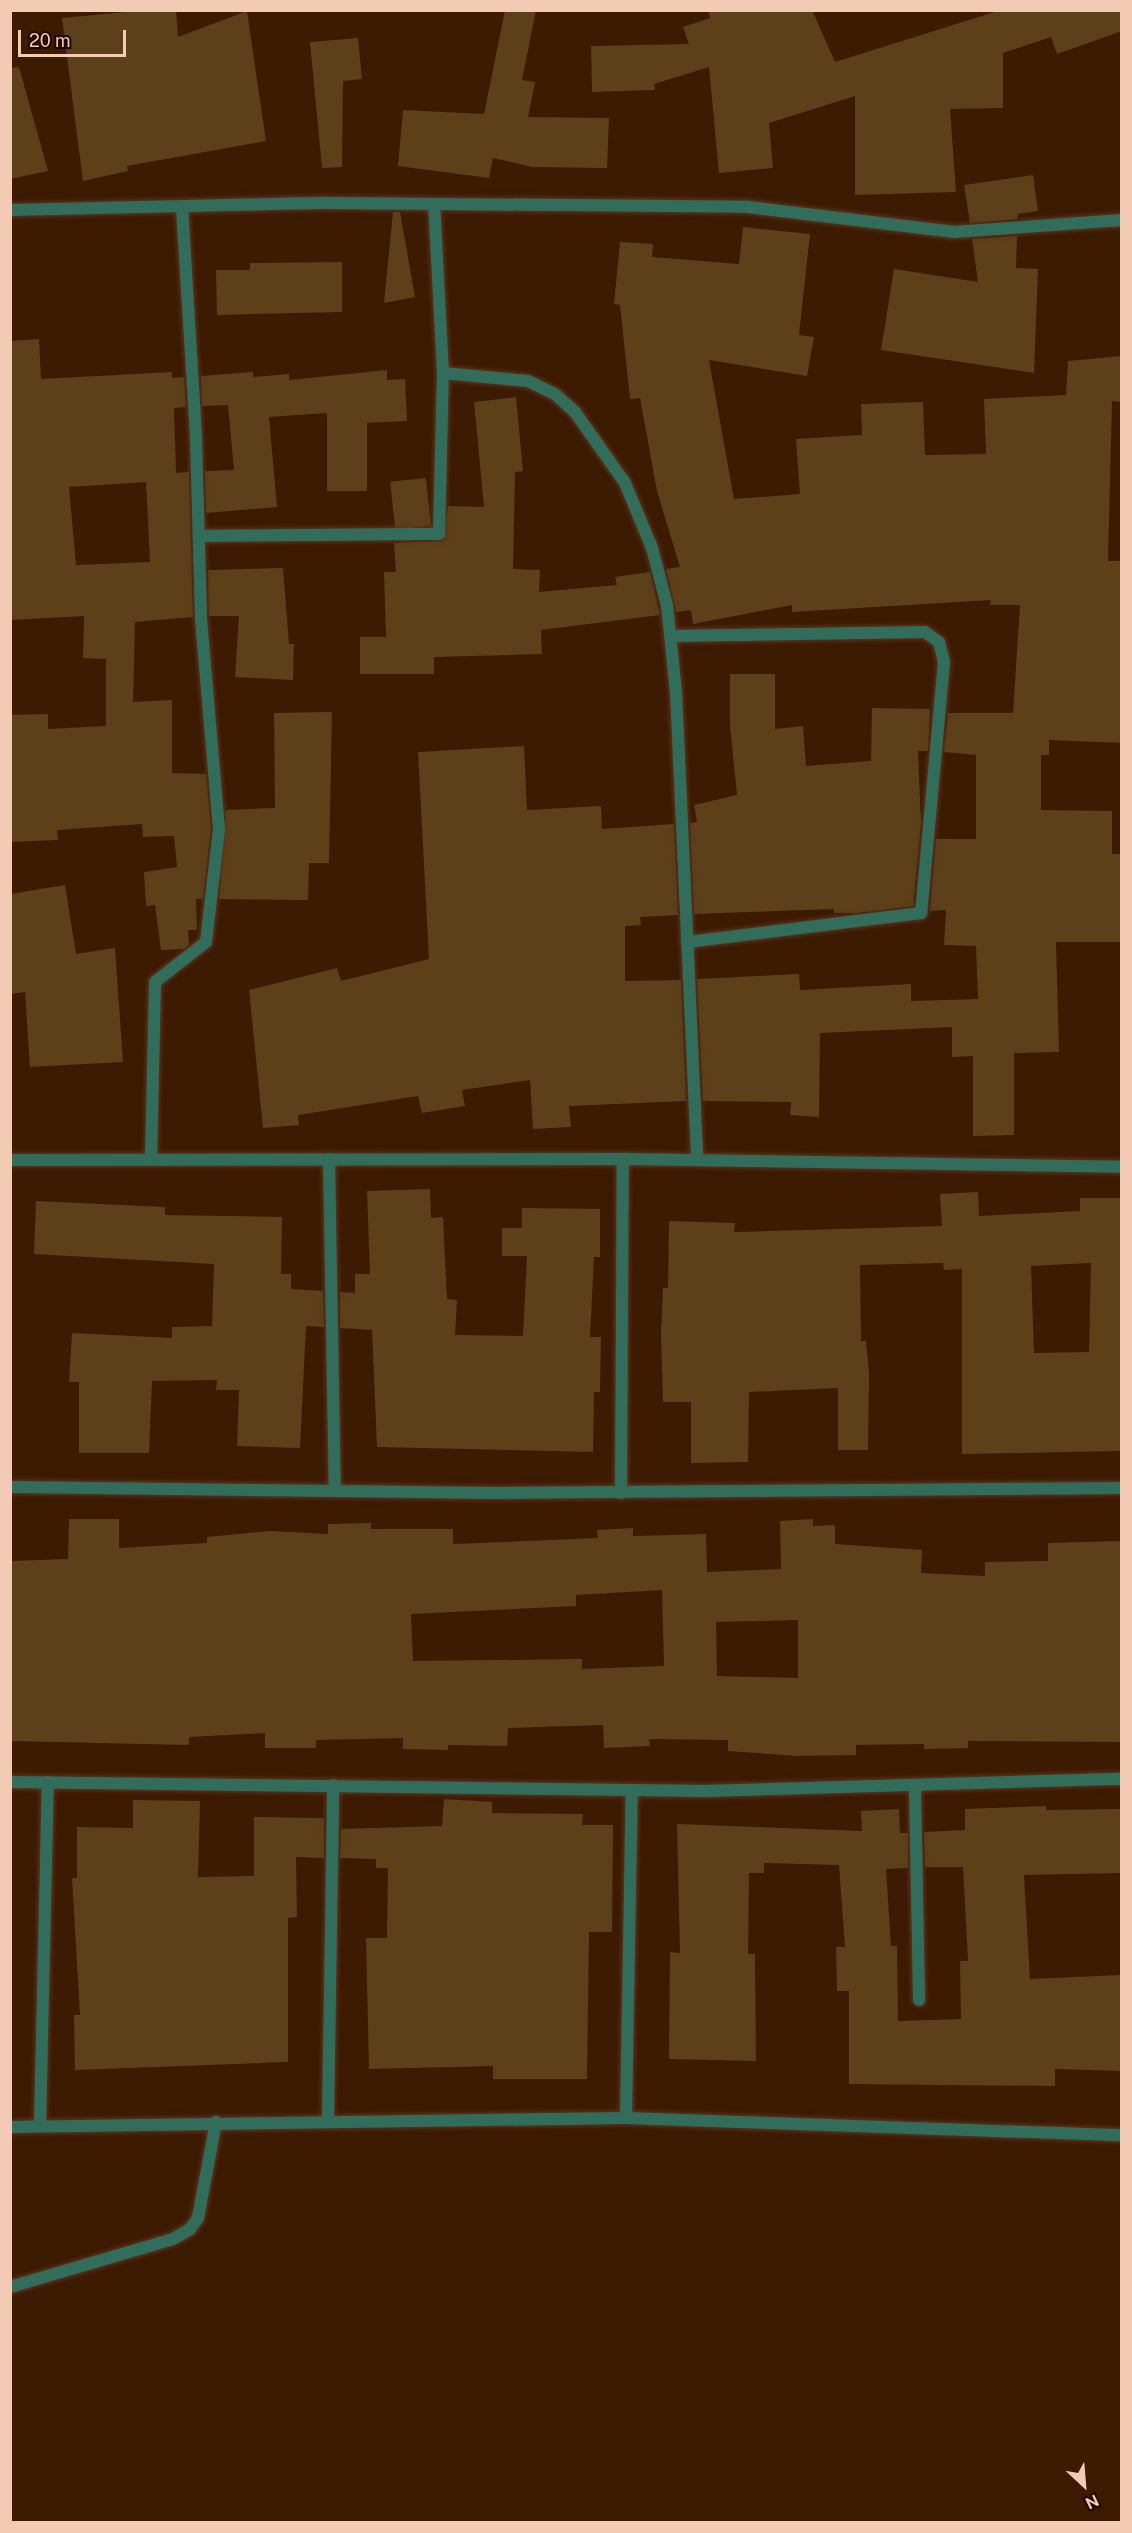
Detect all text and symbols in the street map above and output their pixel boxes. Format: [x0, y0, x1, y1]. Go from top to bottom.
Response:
scale bar [21, 18, 129, 56]
text: 20 m [29, 30, 71, 51]
north arrow [1054, 2455, 1114, 2515]
text: N [1082, 2490, 1102, 2513]

